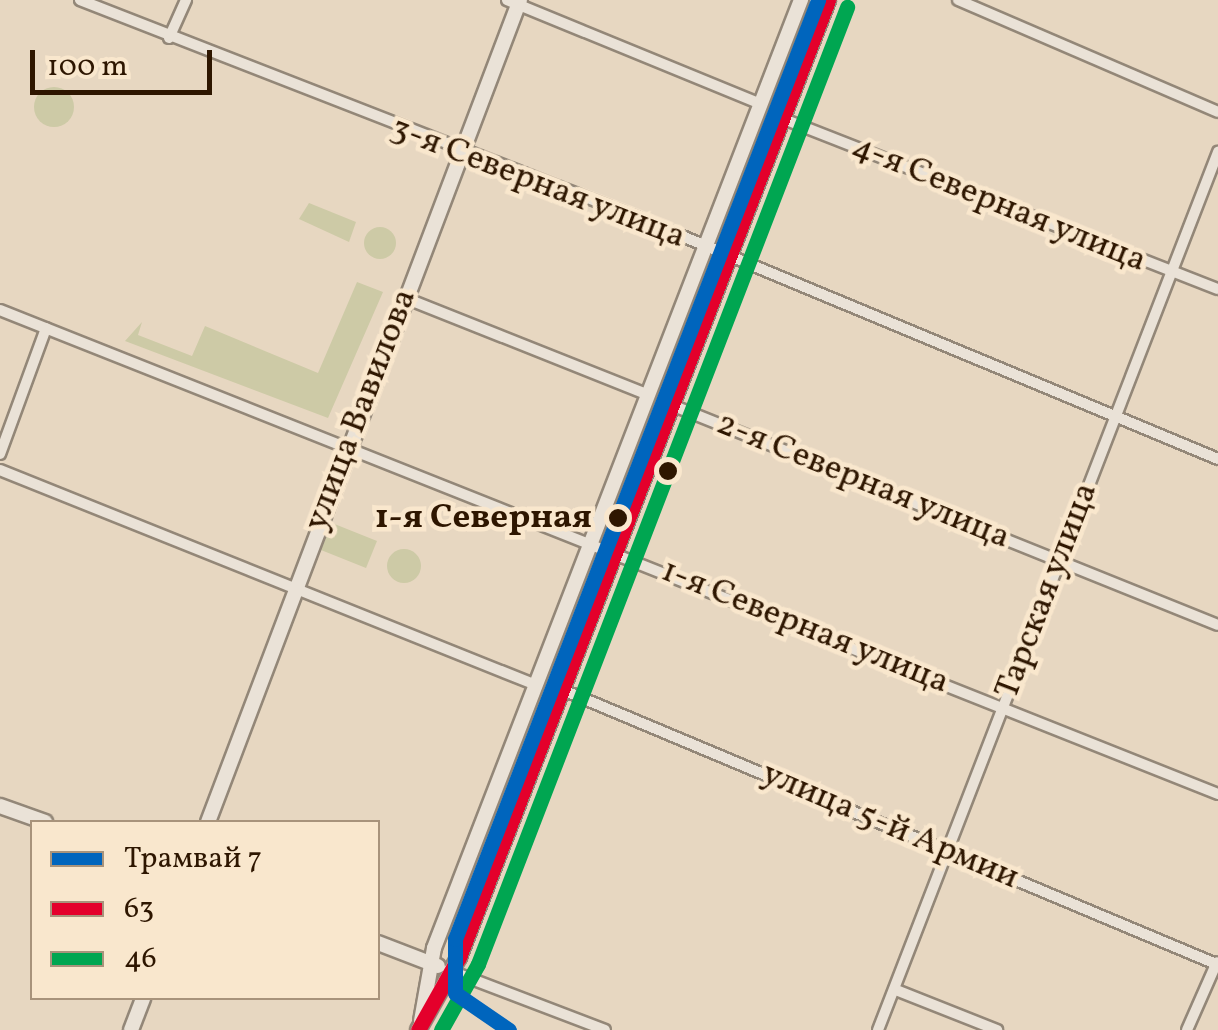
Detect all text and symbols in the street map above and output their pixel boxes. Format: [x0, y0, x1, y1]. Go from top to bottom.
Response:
scale bar [35, 30, 218, 92]
text: 100 m [47, 46, 128, 88]
street label: 3-я Северная улица [384, 107, 692, 259]
street label: 4-я Северная улица [845, 126, 1153, 282]
street label: улица Вавилова [296, 283, 426, 537]
street label: 2-я Северная улица [710, 403, 1016, 559]
unlabelled marker [658, 461, 678, 481]
street label: Тарская улица [986, 476, 1108, 706]
place label: 1-я Северная [375, 497, 592, 539]
marker: 1-я Северная [601, 501, 635, 535]
street label: 1-я Северная улица [654, 550, 956, 704]
street label: улица 5-й Армии [755, 753, 1025, 899]
legend [30, 820, 380, 1000]
text: Трамвай 7 [124, 838, 262, 880]
text: 63 [124, 888, 154, 930]
text: 46 [124, 938, 157, 980]

